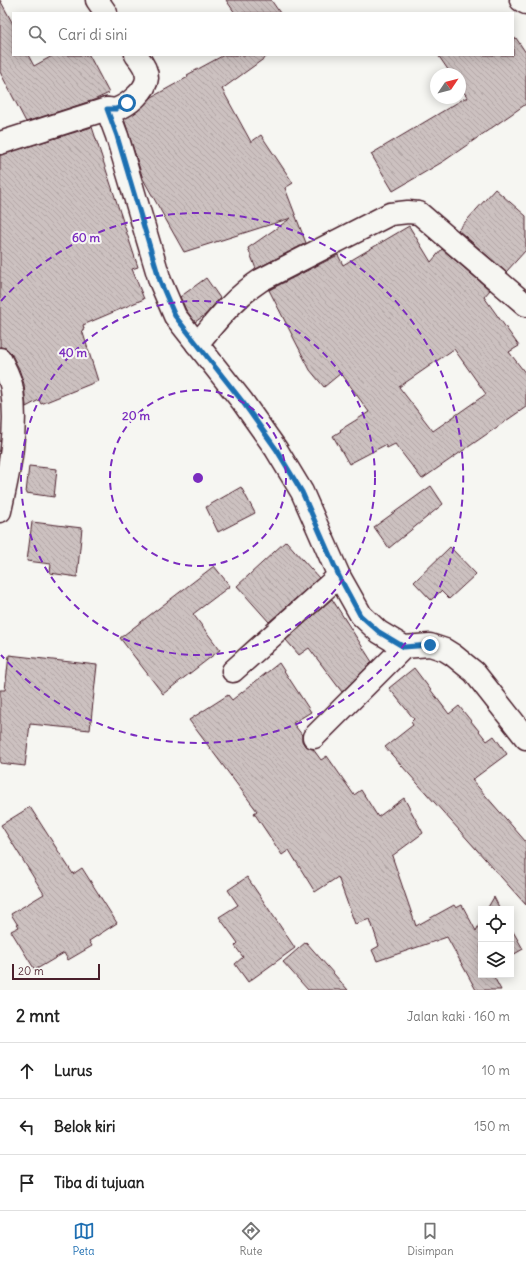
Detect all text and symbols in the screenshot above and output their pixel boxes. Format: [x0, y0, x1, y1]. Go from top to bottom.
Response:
search box [12, 12, 514, 56]
icon: search [26, 23, 48, 45]
text: Cari di sini [58, 25, 127, 44]
north arrow [430, 68, 466, 104]
route start [118, 94, 136, 112]
text: 60 m [72, 230, 101, 245]
text: 40 m [59, 345, 88, 360]
text: 20 m [122, 408, 150, 423]
centre of rings [191, 471, 205, 485]
route end [421, 636, 439, 654]
map controls [478, 906, 514, 978]
button: locate [478, 906, 514, 942]
button: layers [478, 942, 514, 978]
scale bar [12, 962, 100, 981]
text: 20 m [18, 964, 44, 978]
text: 2 mnt [16, 1005, 60, 1027]
text: Jalan kaki · 160 m [407, 1008, 510, 1025]
icon: ahead [16, 1060, 38, 1082]
text: Lurus [54, 1061, 92, 1080]
text: 10 m [482, 1062, 510, 1079]
icon: left [16, 1116, 38, 1138]
text: Belok kiri [54, 1117, 115, 1136]
text: 150 m [474, 1118, 510, 1135]
icon: arrive [16, 1172, 38, 1194]
text: Tiba di tujuan [54, 1173, 144, 1192]
tab: Peta [72, 1220, 95, 1258]
tab: Rute [239, 1220, 262, 1258]
tab: Disimpan [407, 1220, 454, 1258]

